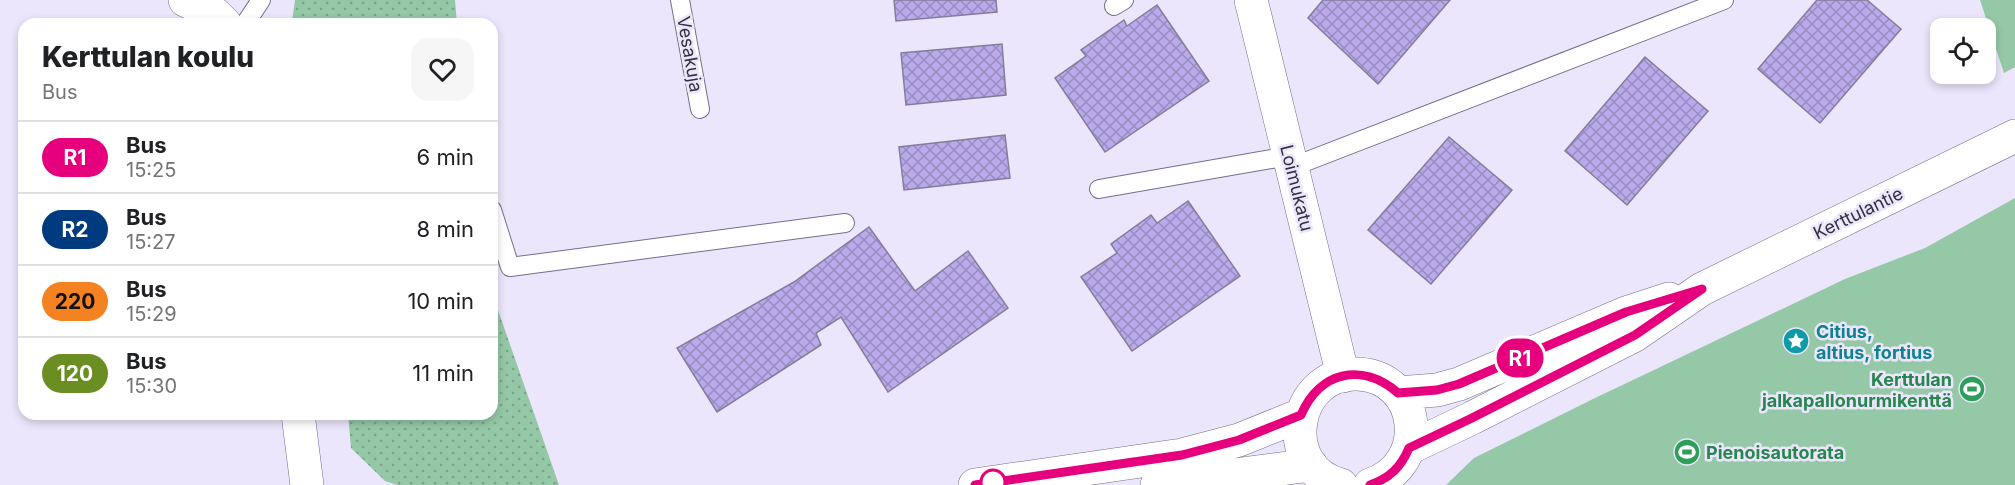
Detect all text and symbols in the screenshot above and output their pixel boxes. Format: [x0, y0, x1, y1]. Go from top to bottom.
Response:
street label: Vesakuja [673, 14, 707, 94]
map controls [1930, 18, 1996, 84]
button: locate [1930, 18, 1996, 84]
button: heart [411, 38, 474, 101]
text: Kerttulan koulu [42, 40, 254, 74]
text: Bus [42, 80, 77, 104]
text: Bus [126, 132, 167, 158]
street label: Loimukatu [1276, 143, 1318, 233]
text: 6 min [417, 144, 474, 170]
text: R1 [64, 145, 86, 170]
text: 15:25 [126, 158, 176, 182]
street label: Kerttulantie [1810, 182, 1906, 244]
text: Bus [126, 204, 167, 230]
text: 8 min [417, 216, 474, 242]
text: R2 [61, 217, 89, 242]
text: 15:27 [126, 230, 176, 254]
text: Bus [126, 276, 167, 302]
text: 10 min [407, 288, 474, 314]
text: 220 [55, 289, 95, 314]
text: 15:29 [126, 302, 177, 326]
place label: Citius, altius, fortius [1816, 321, 1932, 363]
place icon: Citius, altius, fortius [1781, 326, 1811, 356]
line badge: R1 [1493, 338, 1547, 378]
text: R1 [1509, 346, 1531, 371]
text: Bus [126, 348, 167, 374]
text: 11 min [412, 360, 474, 386]
text: 120 [57, 361, 93, 386]
place label: Kerttulan jalkapallonurmikenttä [1761, 369, 1952, 411]
text: 15:30 [126, 374, 177, 398]
sports icon: Kerttulan jalkapallonurmikenttä [1957, 374, 1987, 404]
sports icon: Pienoisautorata [1672, 437, 1702, 467]
place label: Pienoisautorata [1706, 442, 1844, 463]
unlabelled marker [980, 469, 1006, 485]

